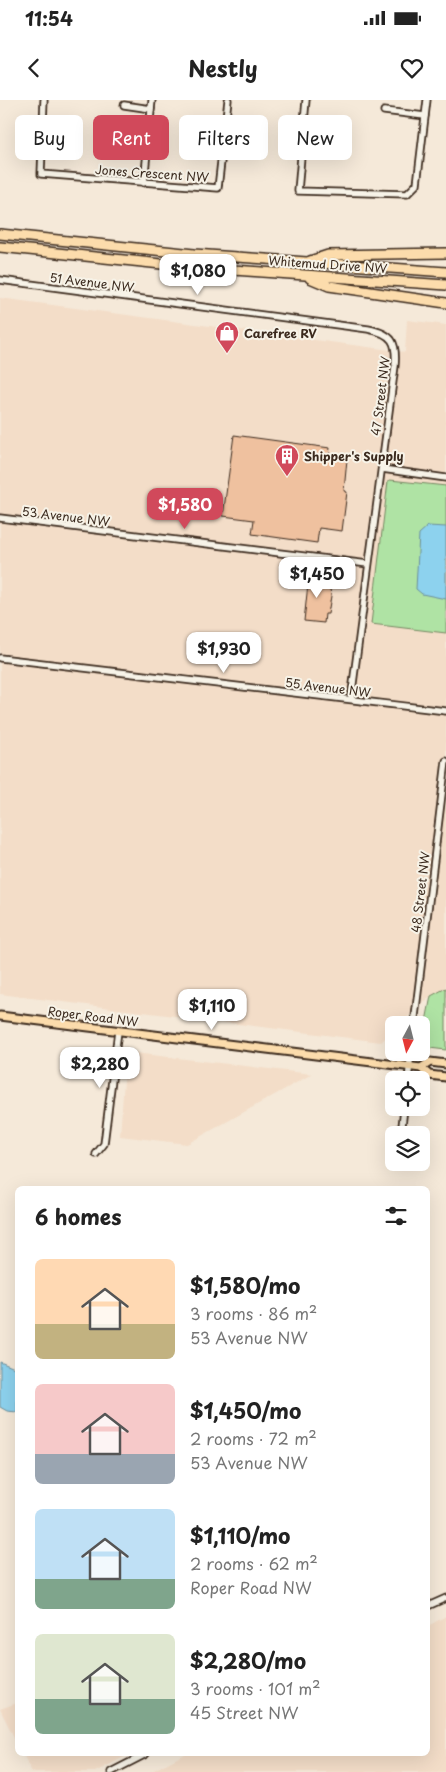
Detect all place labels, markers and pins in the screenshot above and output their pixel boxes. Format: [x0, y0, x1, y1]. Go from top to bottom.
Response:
pin: $1,080 [157, 254, 239, 296]
shop icon: Carefree RV [214, 320, 240, 354]
place label: Carefree RV [244, 324, 317, 342]
building icon: Shipper's Supply [274, 443, 300, 477]
place label: Shipper's Supply [304, 447, 404, 465]
pin: $1,580 [144, 488, 226, 530]
pin: $1,450 [276, 556, 358, 599]
pin: $1,930 [183, 632, 265, 674]
pin: $1,110 [171, 988, 253, 1031]
pin: $2,280 [59, 1046, 141, 1089]

